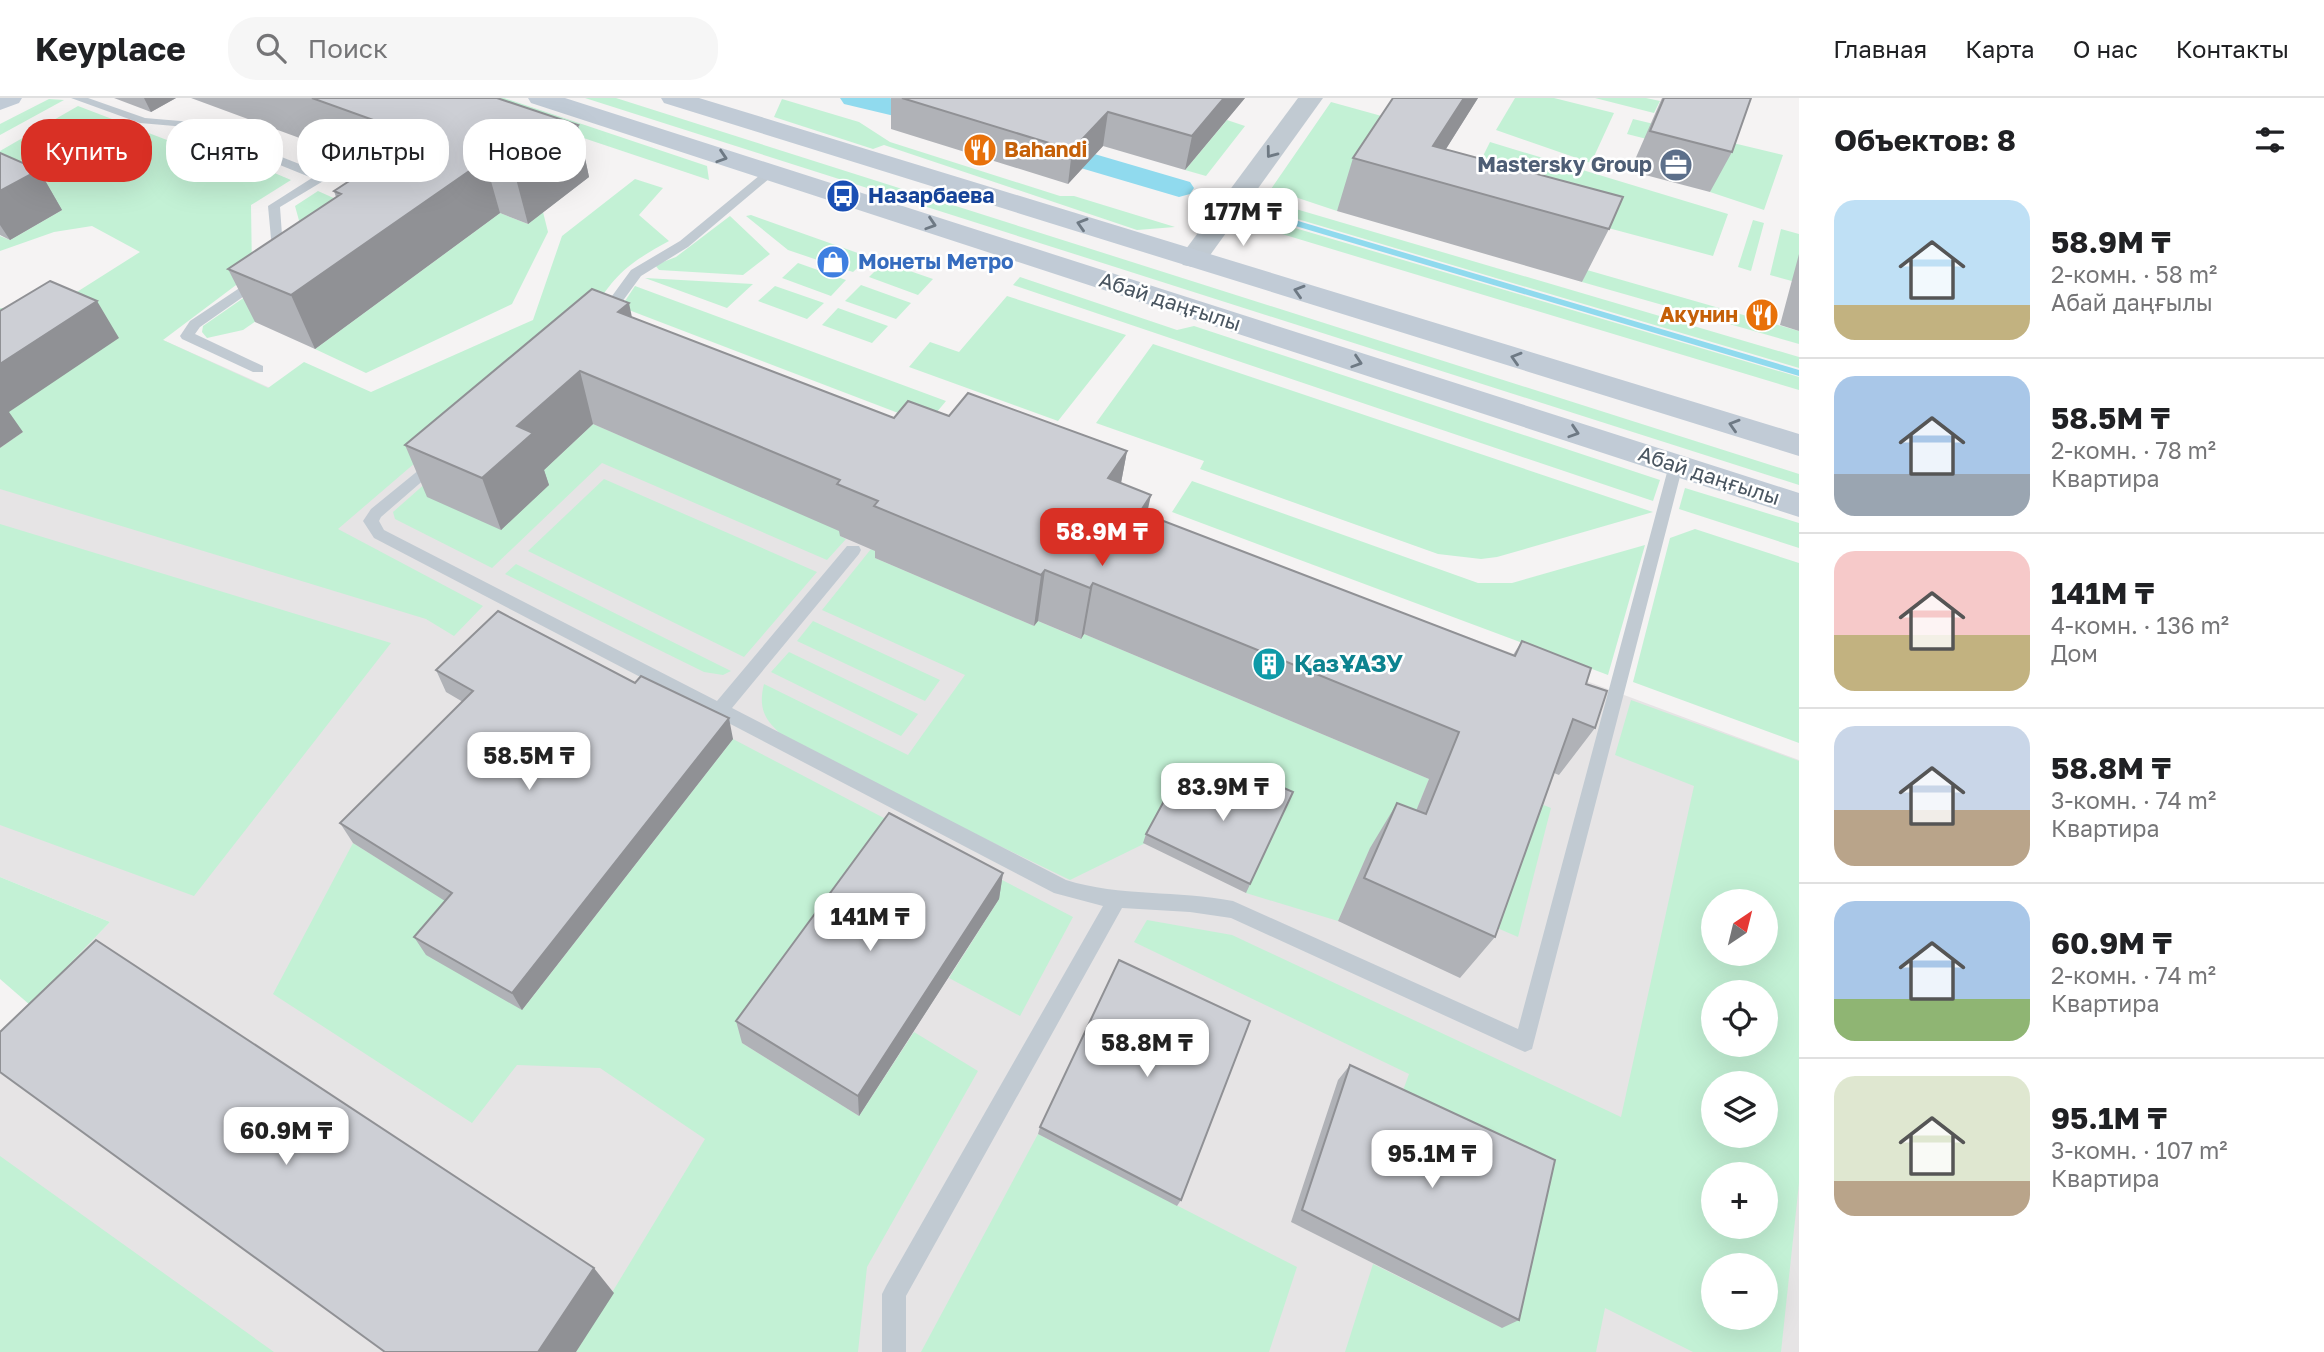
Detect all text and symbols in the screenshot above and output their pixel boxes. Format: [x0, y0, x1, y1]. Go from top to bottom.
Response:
search box [228, 17, 718, 80]
text: Keyplace [35, 29, 186, 68]
icon: search [252, 29, 290, 67]
text: Поиск [308, 33, 388, 64]
text: Главная [1833, 34, 1927, 63]
text: Карта [1965, 34, 2035, 63]
text: О нас [2073, 34, 2138, 63]
text: Контакты [2176, 34, 2289, 63]
chip: Купить [21, 119, 152, 182]
chip: Снять [166, 119, 283, 182]
chip: Фильтры [297, 119, 449, 182]
chip: Новое [463, 119, 586, 182]
icon: filters [2251, 121, 2289, 159]
text: Объектов: 8 [1834, 122, 2016, 158]
restaurant icon: Bahandi [961, 131, 999, 169]
place label: Bahandi [1004, 136, 1087, 162]
one-way arrow [1266, 145, 1279, 158]
office icon: Mastersky Group [1657, 146, 1695, 184]
one-way arrow [715, 149, 727, 163]
place label: Mastersky Group [1477, 151, 1652, 177]
bus stop icon: Назарбаева [824, 177, 862, 215]
place label: Назарбаева [868, 182, 995, 208]
pin: 177M ₸ [1186, 188, 1300, 248]
text: 177M ₸ [1204, 197, 1282, 225]
one-way arrow [925, 216, 937, 231]
one-way arrow [1076, 218, 1088, 233]
text: 58.9M ₸ [2051, 224, 2171, 260]
icon: home [1890, 228, 1974, 312]
shop icon: Монеты Метро [814, 243, 852, 281]
place label: Монеты Метро [858, 248, 1014, 274]
text: 2-комн. · 58 m² [2051, 260, 2217, 288]
street label: Абай даңғылы [1096, 266, 1245, 336]
one-way arrow [1293, 285, 1305, 300]
text: Абай даңғылы [2051, 288, 2213, 316]
restaurant icon: Акунин [1743, 296, 1781, 334]
place label: Акунин [1660, 301, 1738, 327]
one-way arrow [1511, 352, 1523, 367]
one-way arrow [1351, 354, 1363, 368]
text: 58.5M ₸ [2051, 400, 2170, 436]
icon: home [1890, 404, 1974, 488]
one-way arrow [1728, 419, 1740, 434]
one-way arrow [1567, 424, 1579, 438]
text: 2-комн. · 78 m² [2051, 436, 2216, 464]
street label: Абай даңғылы [1635, 440, 1784, 510]
text: Квартира [2051, 464, 2159, 492]
pin: 58.9M ₸ [1037, 508, 1167, 568]
text: 58.9M ₸ [1056, 517, 1148, 545]
text: 141M ₸ [2051, 575, 2154, 611]
icon: home [1890, 579, 1974, 663]
text: 4-комн. · 136 m² [2051, 611, 2229, 639]
text: Дом [2051, 639, 2098, 667]
building icon: ҚазҰАЗУ [1250, 645, 1288, 683]
place label: ҚазҰАЗУ [1294, 648, 1403, 677]
pin: 58.5M ₸ [464, 732, 594, 792]
text: 58.5M ₸ [483, 741, 575, 769]
text: 58.8M ₸ [2051, 750, 2171, 786]
icon: home [1890, 754, 1974, 838]
pin: 83.9M ₸ [1158, 764, 1288, 823]
text: 83.9M ₸ [1177, 772, 1269, 800]
text: 3-комн. · 74 m² [2051, 786, 2216, 814]
text: Квартира [2051, 814, 2159, 842]
north arrow [1701, 889, 1778, 966]
map controls [1701, 889, 1778, 1330]
pin: 141M ₸ [813, 894, 927, 953]
text: 141M ₸ [830, 902, 910, 930]
text: 60.9M ₸ [2051, 925, 2172, 961]
icon: home [1890, 929, 1974, 1013]
text: 2-комн. · 74 m² [2051, 961, 2216, 989]
button: locate [1701, 980, 1778, 1057]
text: Квартира [2051, 989, 2159, 1017]
pin: 58.8M ₸ [1082, 1020, 1212, 1079]
text: 58.8M ₸ [1101, 1028, 1193, 1056]
button: layers [1701, 1071, 1778, 1148]
text: 95.1M ₸ [2051, 1100, 2167, 1136]
icon: home [1890, 1104, 1974, 1188]
pin: 60.9M ₸ [221, 1108, 351, 1167]
text: 60.9M ₸ [240, 1116, 332, 1144]
pin: 95.1M ₸ [1367, 1130, 1497, 1190]
text: 3-комн. · 107 m² [2051, 1136, 2228, 1164]
text: 95.1M ₸ [1387, 1139, 1477, 1167]
button: + [1701, 1162, 1778, 1239]
text: Квартира [2051, 1164, 2159, 1192]
button: − [1701, 1253, 1778, 1330]

